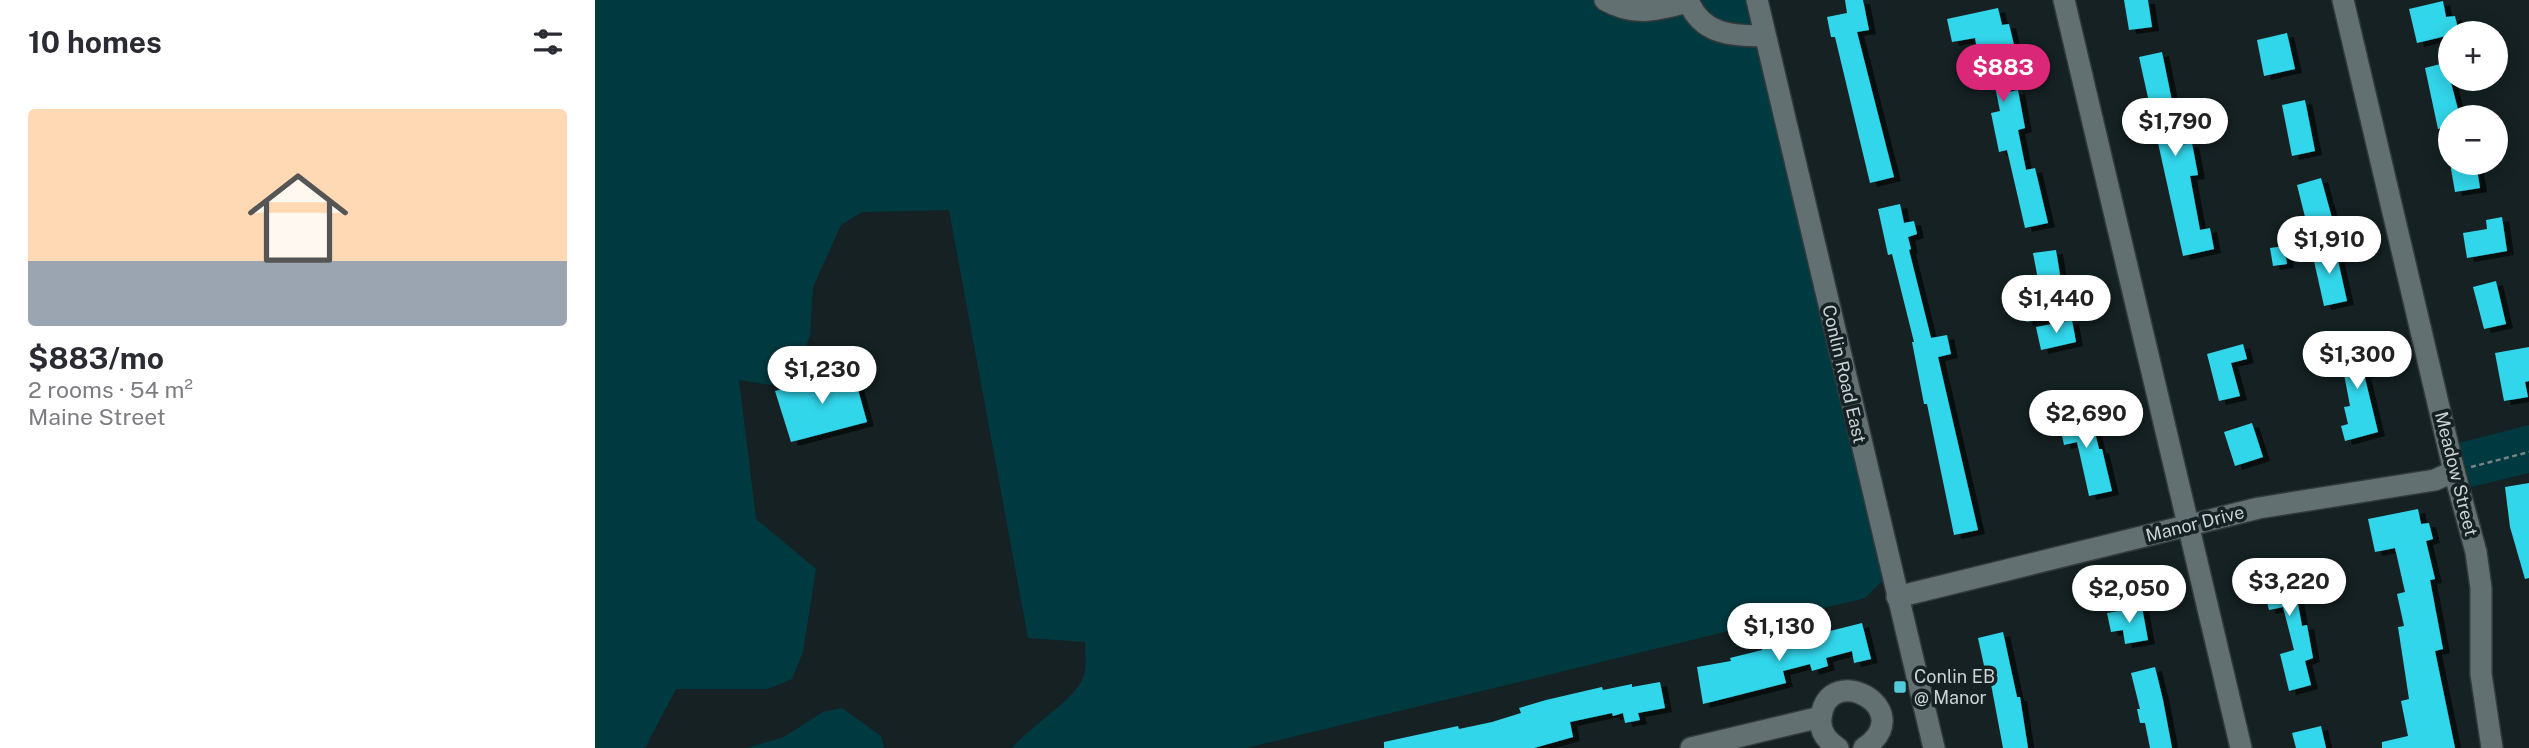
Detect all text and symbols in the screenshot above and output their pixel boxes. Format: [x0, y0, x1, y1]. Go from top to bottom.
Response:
map controls [2438, 21, 2508, 175]
button: + [2438, 21, 2508, 91]
icon: filters [529, 23, 567, 61]
text: 10 homes [28, 24, 162, 60]
pin: $883 [1962, 44, 2044, 104]
text: $883 [1972, 53, 2034, 80]
pin: $1,790 [2118, 99, 2232, 158]
button: − [2438, 105, 2508, 175]
text: $1,790 [2138, 107, 2212, 134]
icon: home [235, 155, 361, 281]
pin: $1,910 [2272, 216, 2386, 276]
text: $1,910 [2293, 225, 2365, 252]
pin: $1,440 [1999, 276, 2113, 335]
text: $1,440 [2018, 284, 2094, 311]
street label: Conlin Road East [1818, 303, 1871, 445]
pin: $1,300 [2300, 332, 2414, 391]
text: $883/mo [28, 340, 164, 376]
text: $1,300 [2319, 340, 2395, 367]
pin: $1,230 [765, 346, 879, 406]
text: $1,230 [784, 355, 860, 382]
text: 2 rooms · 54 m² [28, 376, 193, 403]
pin: $2,690 [2029, 391, 2143, 450]
text: $2,690 [2045, 399, 2127, 426]
text: Maine Street [28, 403, 166, 430]
street label: Meadow Street [2431, 409, 2482, 538]
street label: Manor Drive [2143, 501, 2246, 546]
pin: $3,220 [2232, 558, 2346, 618]
pin: $2,050 [2072, 566, 2186, 625]
text: $3,220 [2248, 567, 2330, 594]
text: $2,050 [2088, 574, 2170, 601]
pin: $1,130 [1722, 604, 1836, 663]
text: $1,130 [1743, 612, 1815, 639]
place label: Conlin EB @ Manor [1914, 666, 1995, 708]
marker: Conlin EB @ Manor [1892, 679, 1908, 695]

